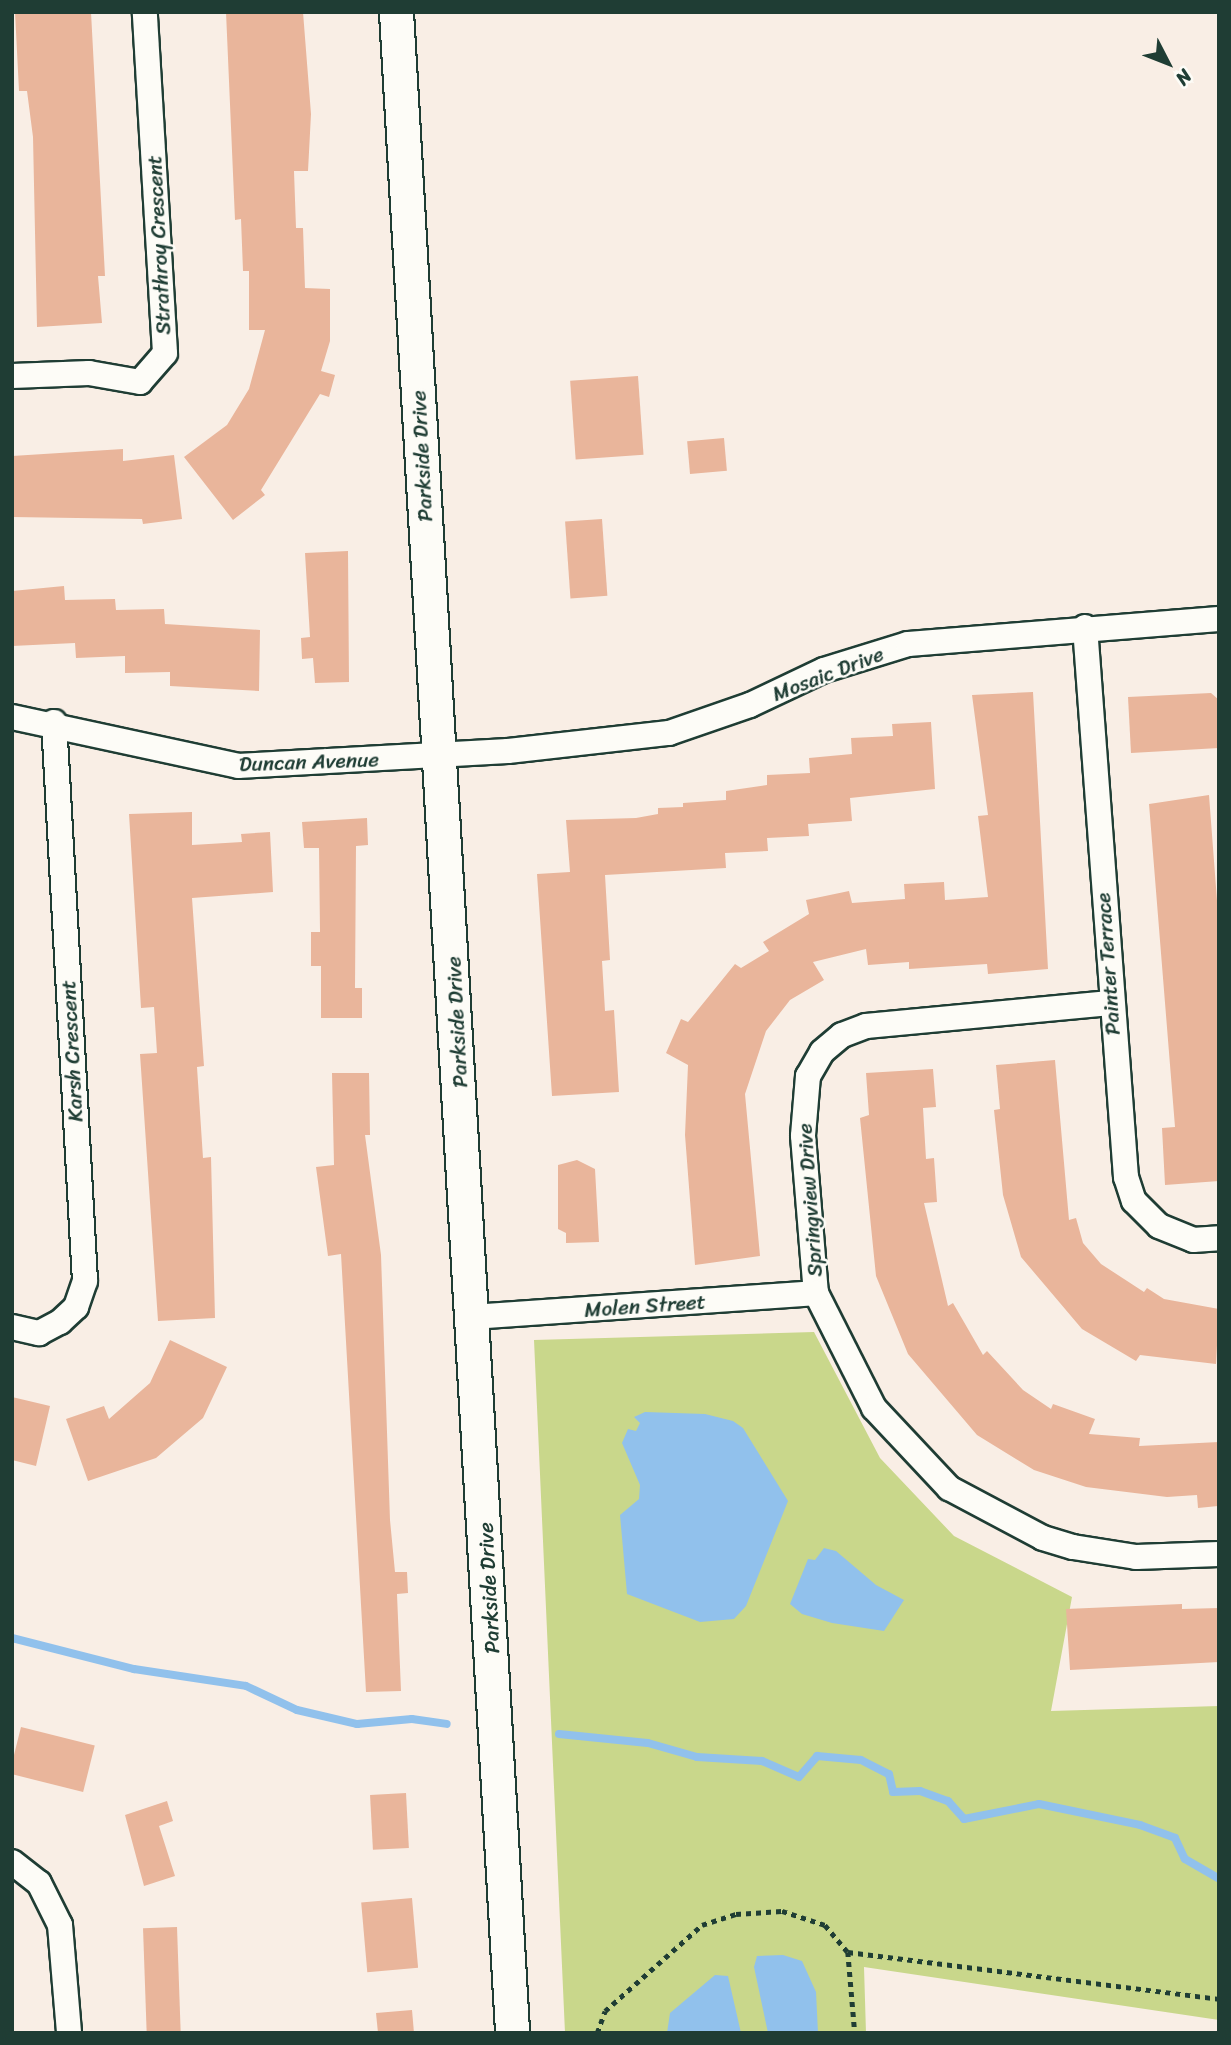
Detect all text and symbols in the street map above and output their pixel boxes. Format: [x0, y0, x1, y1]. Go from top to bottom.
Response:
north arrow [1133, 28, 1203, 98]
text: N [1167, 61, 1201, 93]
street label: Strathroy Crescent [142, 154, 176, 336]
street label: Parkside Drive [406, 390, 438, 522]
street label: Mosaic Drive [769, 641, 887, 707]
street label: Duncan Avenue [239, 747, 379, 777]
street label: Painter Terrace [1090, 892, 1126, 1036]
street label: Parkside Drive [441, 956, 473, 1088]
street label: Karsh Crescent [56, 979, 88, 1123]
street label: Springview Drive [792, 1122, 828, 1278]
street label: Molen Street [583, 1289, 707, 1323]
street label: Parkside Drive [473, 1522, 505, 1654]

